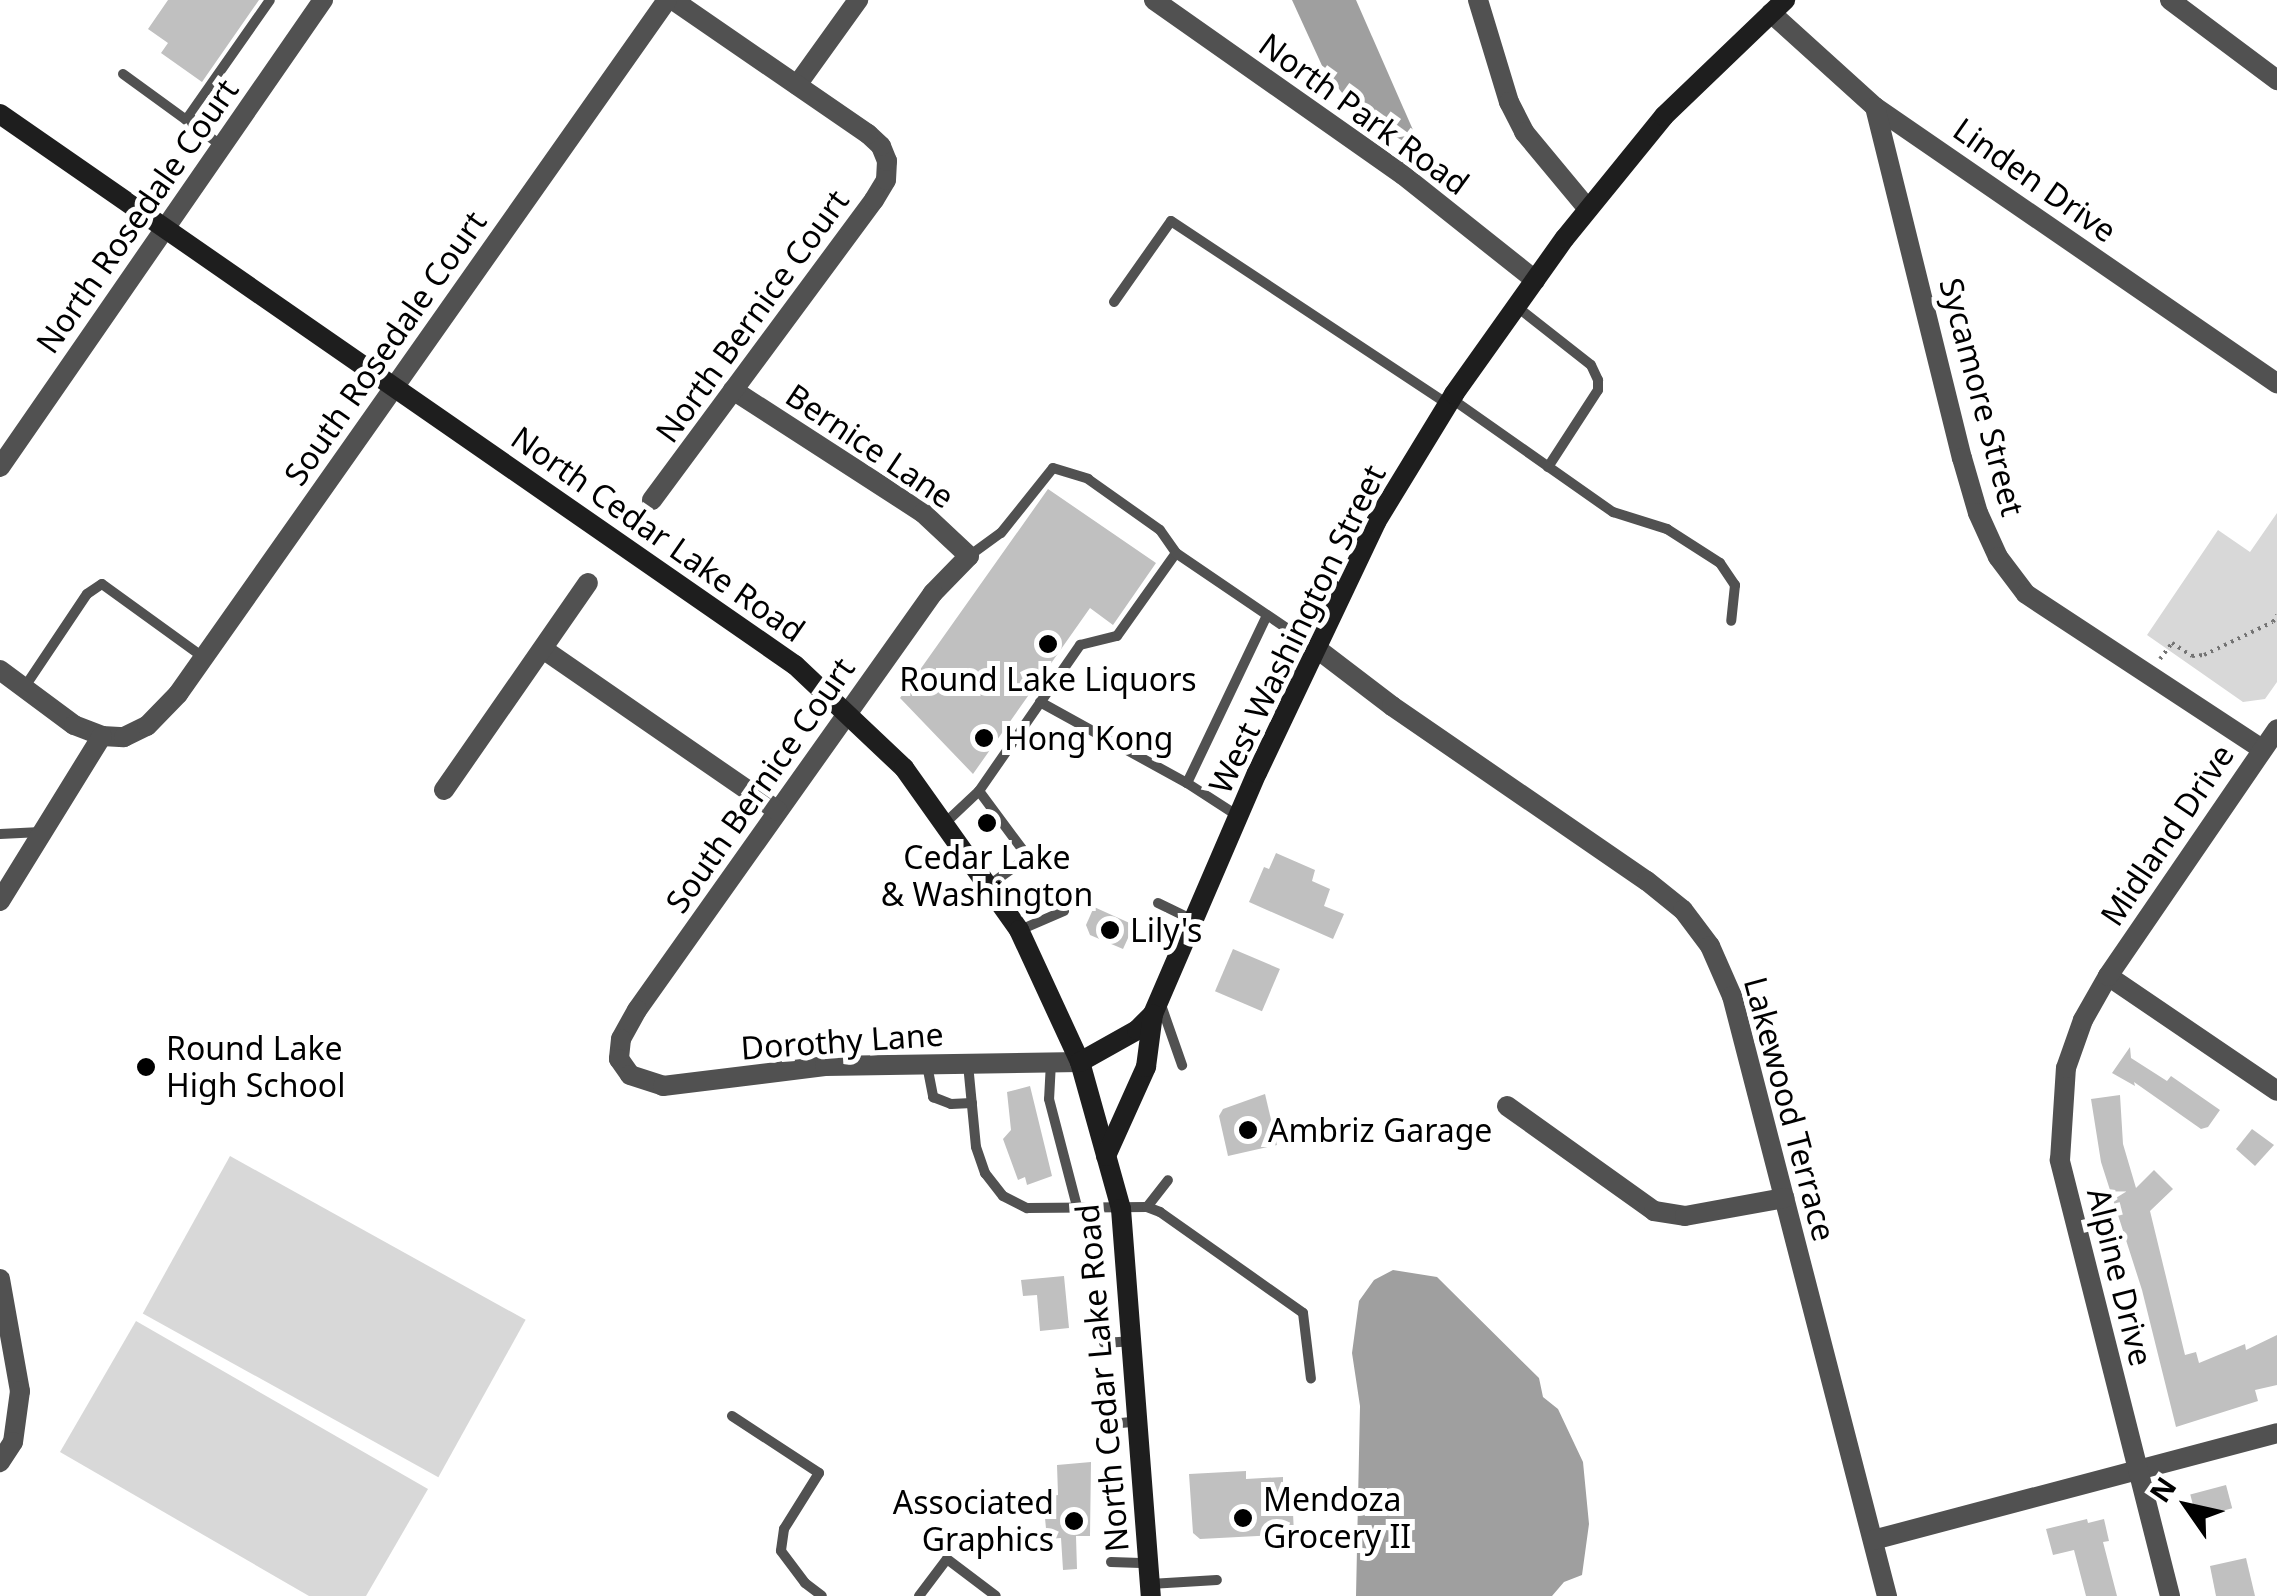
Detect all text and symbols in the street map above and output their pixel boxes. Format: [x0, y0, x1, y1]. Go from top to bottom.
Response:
street label: North Park Road [1252, 25, 1476, 203]
street label: North Rosedale Court [28, 72, 246, 360]
street label: Linden Drive [1946, 110, 2124, 250]
street label: North Bernice Court [648, 182, 856, 450]
street label: South Rosedale Court [276, 204, 494, 492]
street label: Sycamore Street [1932, 274, 2032, 520]
street label: Bernice Lane [779, 376, 961, 516]
street label: North Cedar Lake Road [504, 418, 812, 650]
street label: West Washington Street [1201, 459, 1393, 799]
marker: Round Lake Liquors [1037, 633, 1059, 655]
street label: South Bernice Court [658, 650, 862, 920]
place label: Round Lake Liquors [899, 660, 1197, 698]
place label: Hong Kong [1004, 719, 1173, 757]
marker: Hong Kong [973, 727, 995, 749]
street label: Midland Drive [2092, 737, 2242, 933]
marker: Cedar Lake & Washington [976, 812, 998, 834]
place label: Cedar Lake & Washington [881, 839, 1093, 914]
place label: Lily's [1130, 911, 1202, 949]
marker: Lily's [1099, 919, 1121, 941]
street label: Lakewood Terrace [1736, 973, 1844, 1245]
street label: Dorothy Lane [739, 1015, 945, 1067]
place label: Round Lake High School [166, 1030, 345, 1105]
marker: Round Lake High School [135, 1056, 157, 1078]
place label: Ambriz Garage [1268, 1111, 1492, 1149]
marker: Ambriz Garage [1237, 1119, 1259, 1141]
street label: Alpine Drive [2079, 1184, 2161, 1370]
street label: North Cedar Lake Road [1068, 1202, 1136, 1554]
north arrow [2137, 1456, 2237, 1556]
text: N [2140, 1469, 2184, 1509]
place label: Mendoza Grocery II [1263, 1481, 1411, 1556]
place label: Associated Graphics [893, 1484, 1054, 1559]
marker: Mendoza Grocery II [1232, 1507, 1254, 1529]
marker: Associated Graphics [1063, 1510, 1085, 1532]

